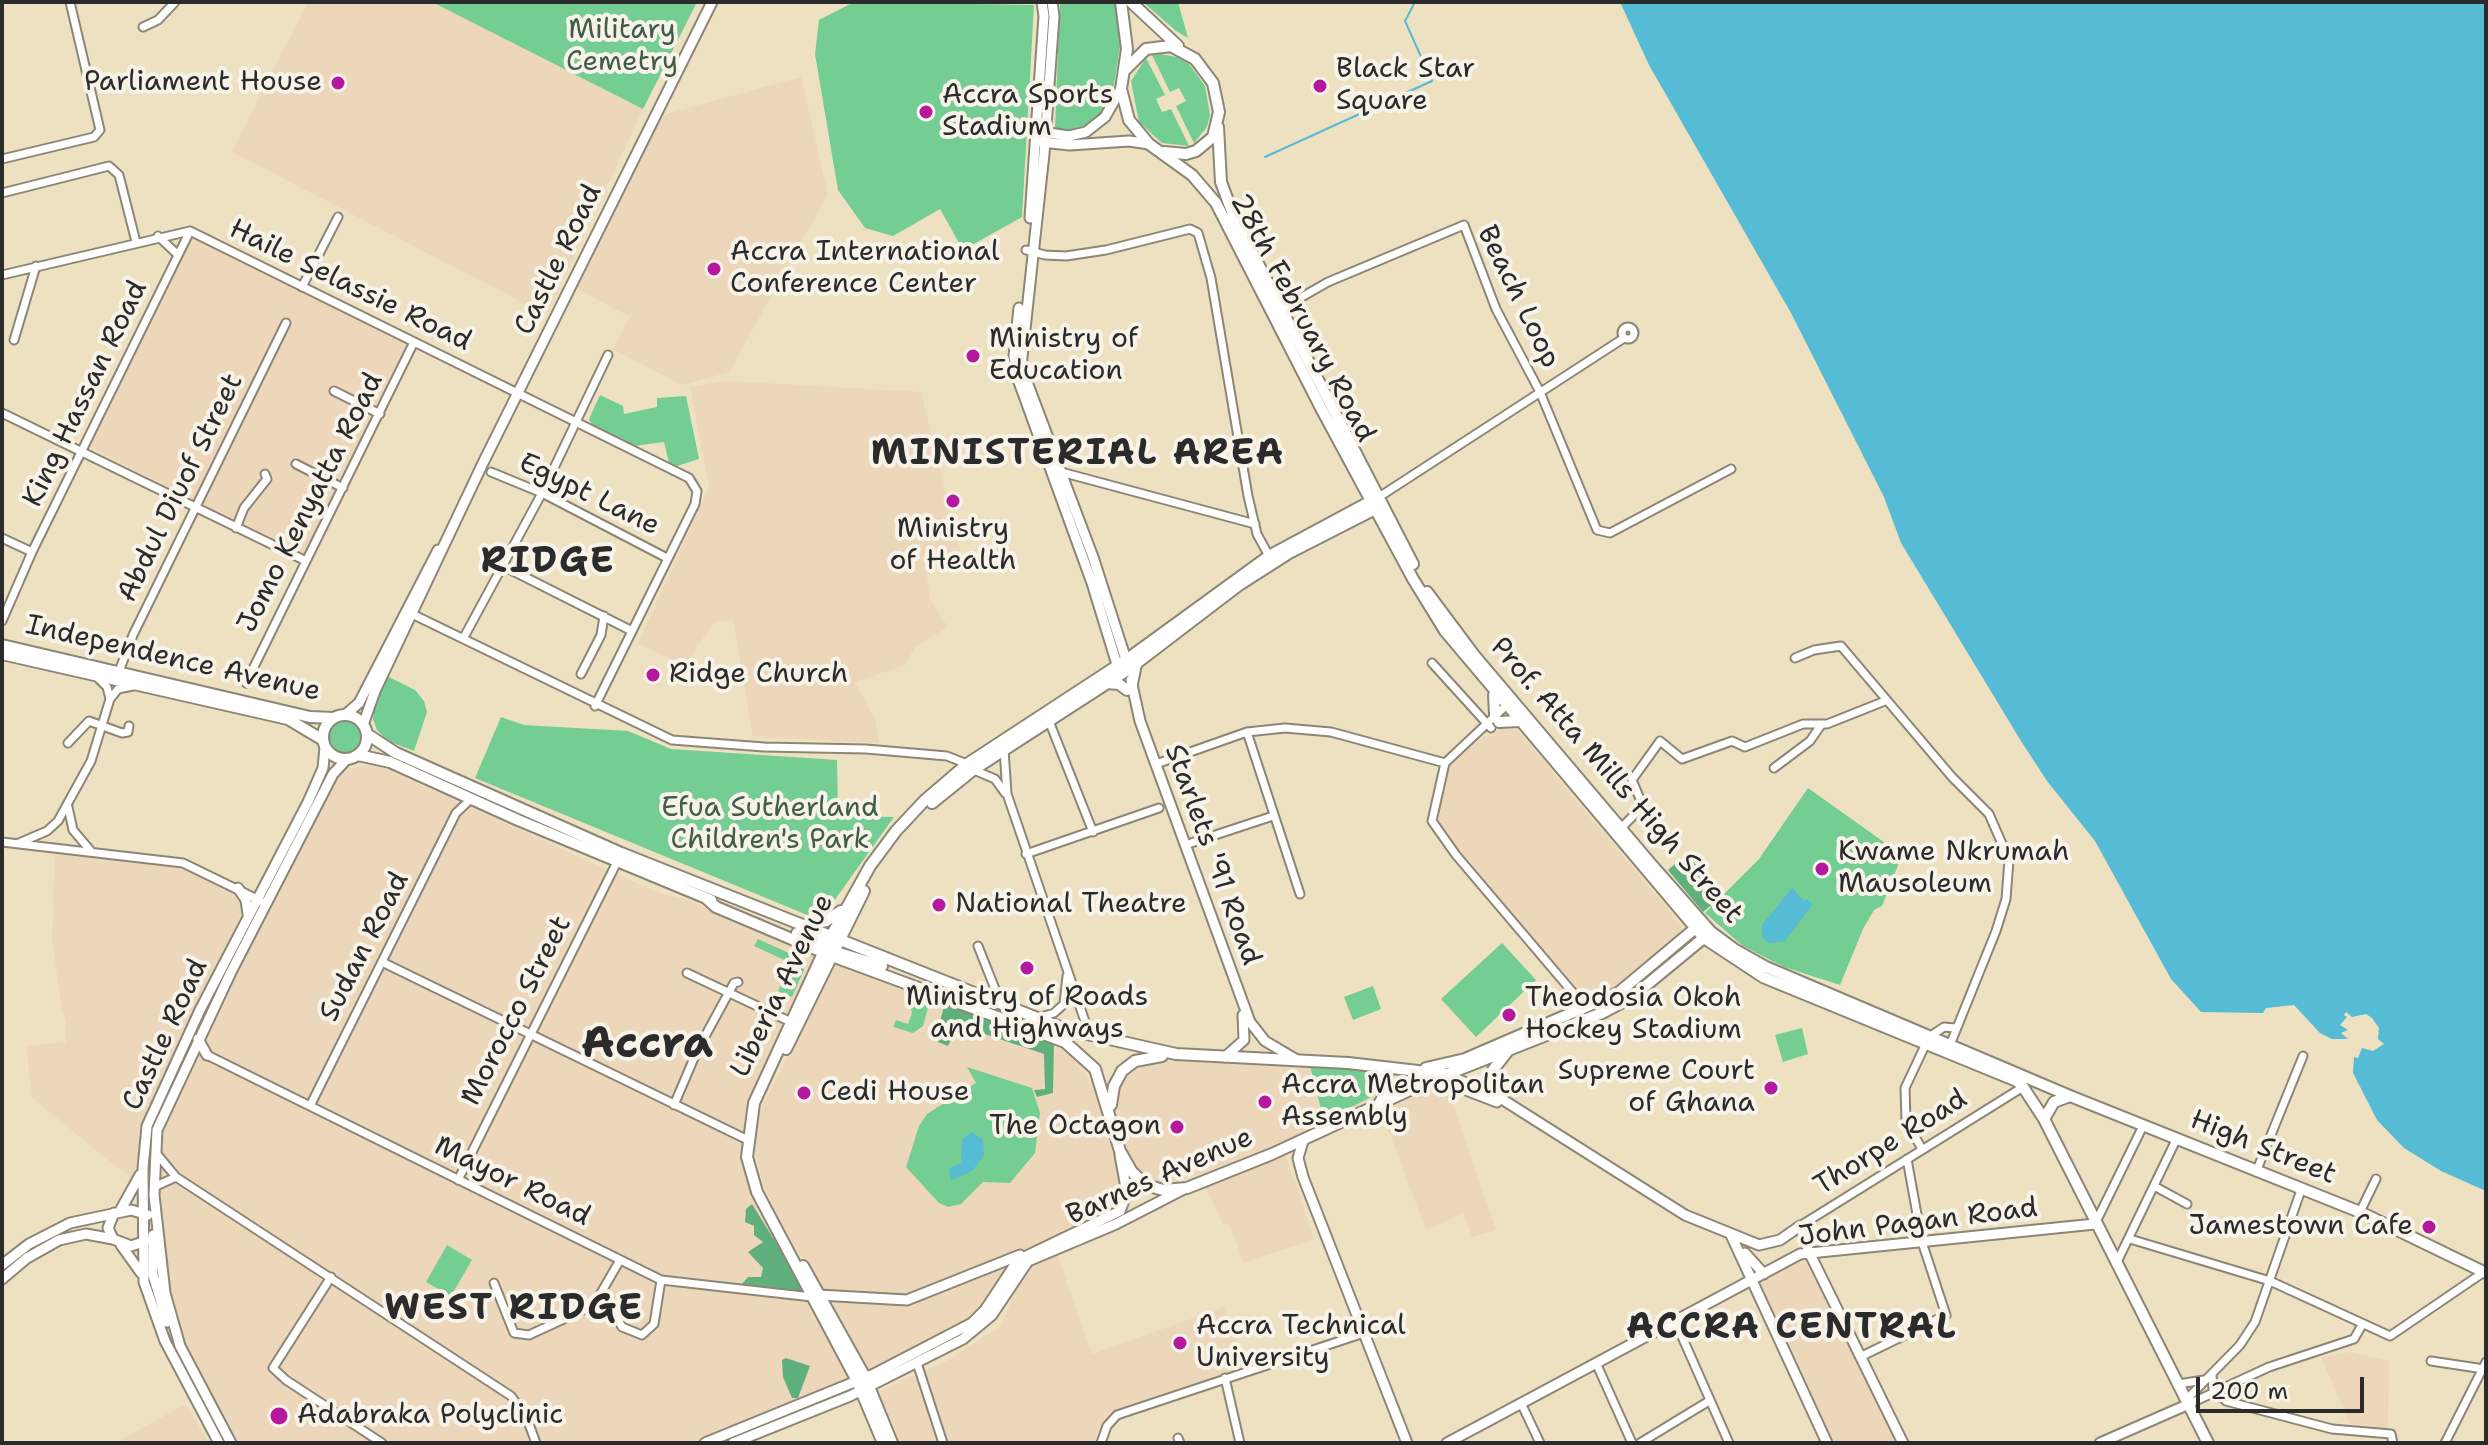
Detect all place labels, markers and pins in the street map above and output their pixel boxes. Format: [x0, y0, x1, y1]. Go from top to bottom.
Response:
place label: Black Star Square [1336, 53, 1475, 119]
place label: Parliament House [84, 66, 322, 100]
marker: Parliament House [329, 74, 347, 92]
marker: Black Star Square [1311, 77, 1329, 95]
place label: Accra Sports Stadium [942, 79, 1114, 145]
marker: Accra Sports Stadium [917, 103, 935, 121]
place label: Accra International Conference Center [730, 236, 999, 302]
marker: Accra International Conference Center [705, 260, 723, 278]
place label: Ministry of Education [989, 323, 1138, 389]
marker: Ministry of Education [964, 347, 982, 365]
marker: Ministry of Health [944, 492, 962, 510]
place label: Ministry of Health [889, 513, 1017, 579]
place label: Ridge Church [669, 658, 848, 692]
marker: Ridge Church [644, 666, 662, 684]
place label: Kwame Nkrumah Mausoleum [1838, 836, 2069, 902]
marker: Kwame Nkrumah Mausoleum [1813, 860, 1831, 878]
place label: National Theatre [955, 888, 1187, 922]
marker: National Theatre [930, 896, 948, 914]
marker: Ministry of Roads and Highways [1018, 959, 1036, 977]
place label: Ministry of Roads and Highways [906, 981, 1148, 1047]
place label: Theodosia Okoh Hockey Stadium [1525, 982, 1742, 1048]
marker: Theodosia Okoh Hockey Stadium [1500, 1006, 1518, 1024]
place label: Supreme Court of Ghana [1558, 1055, 1755, 1121]
place label: Accra Metropolitan Assembly [1281, 1069, 1544, 1135]
place label: Cedi House [820, 1076, 970, 1110]
marker: Supreme Court of Ghana [1762, 1079, 1780, 1097]
marker: Cedi House [795, 1084, 813, 1102]
marker: Accra Metropolitan Assembly [1256, 1093, 1274, 1111]
place label: The Octagon [989, 1110, 1161, 1144]
marker: The Octagon [1168, 1118, 1186, 1136]
place label: Jamestown Cafe [2188, 1210, 2413, 1244]
marker: Jamestown Cafe [2420, 1218, 2438, 1236]
place label: Accra Technical University [1196, 1310, 1406, 1376]
marker: Accra Technical University [1171, 1334, 1189, 1352]
place label: Adabraka Polyclinic [297, 1399, 563, 1433]
marker: Adabraka Polyclinic [268, 1405, 290, 1427]

